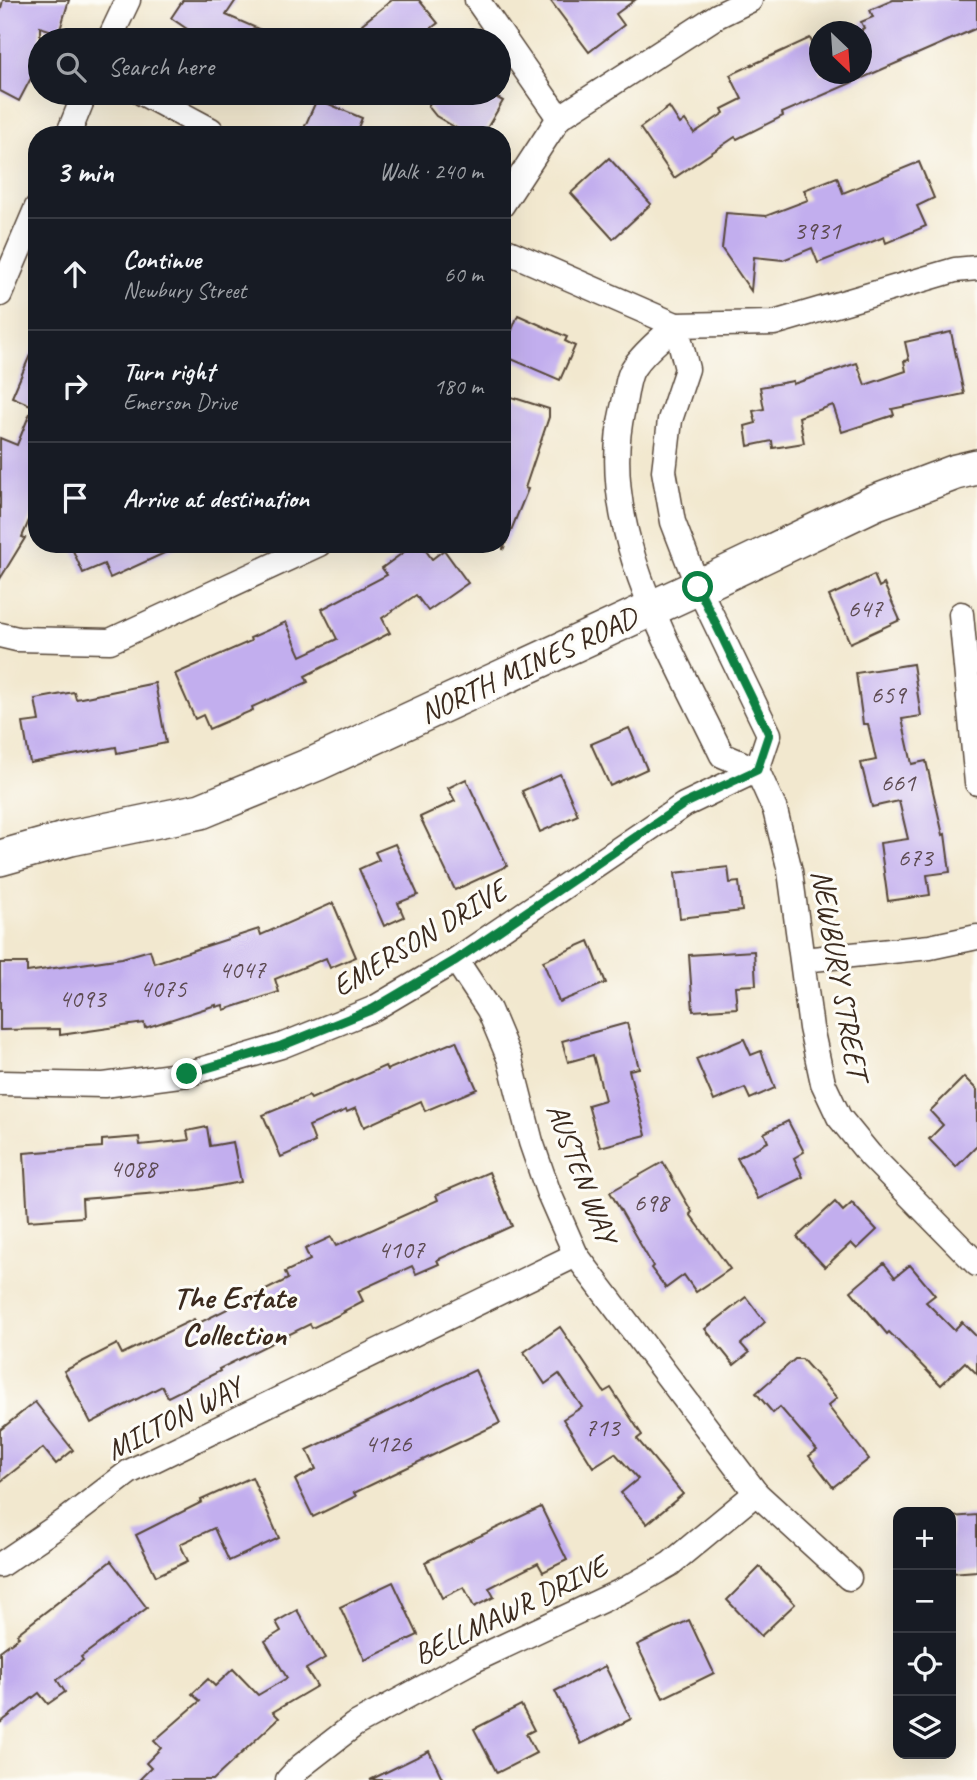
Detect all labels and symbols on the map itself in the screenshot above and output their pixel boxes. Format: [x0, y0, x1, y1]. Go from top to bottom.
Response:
north arrow [809, 21, 872, 84]
house number: 3931 [794, 214, 842, 247]
route start [682, 571, 713, 602]
house number: 647 [847, 592, 884, 625]
street label: NORTH MINES ROAD [413, 597, 645, 732]
house number: 659 [870, 678, 908, 711]
house number: 661 [880, 766, 917, 799]
house number: 673 [897, 841, 935, 874]
street label: NEWBURY STREET [803, 867, 878, 1088]
street label: EMERSON DRIVE [325, 869, 516, 1005]
house number: 4047 [219, 953, 267, 986]
house number: 4075 [140, 972, 188, 1005]
house number: 4093 [59, 982, 108, 1015]
route end [171, 1058, 202, 1089]
street label: AUSTEN WAY [538, 1098, 628, 1253]
house number: 4088 [110, 1152, 159, 1185]
house number: 698 [633, 1186, 671, 1219]
house number: 4107 [378, 1233, 426, 1266]
district label: The Estate Collection [173, 1277, 297, 1355]
street label: MILTON WAY [100, 1366, 252, 1468]
house number: 713 [584, 1411, 622, 1444]
house number: 4126 [365, 1427, 413, 1460]
street label: BELLMAWR DRIVE [407, 1545, 617, 1673]

